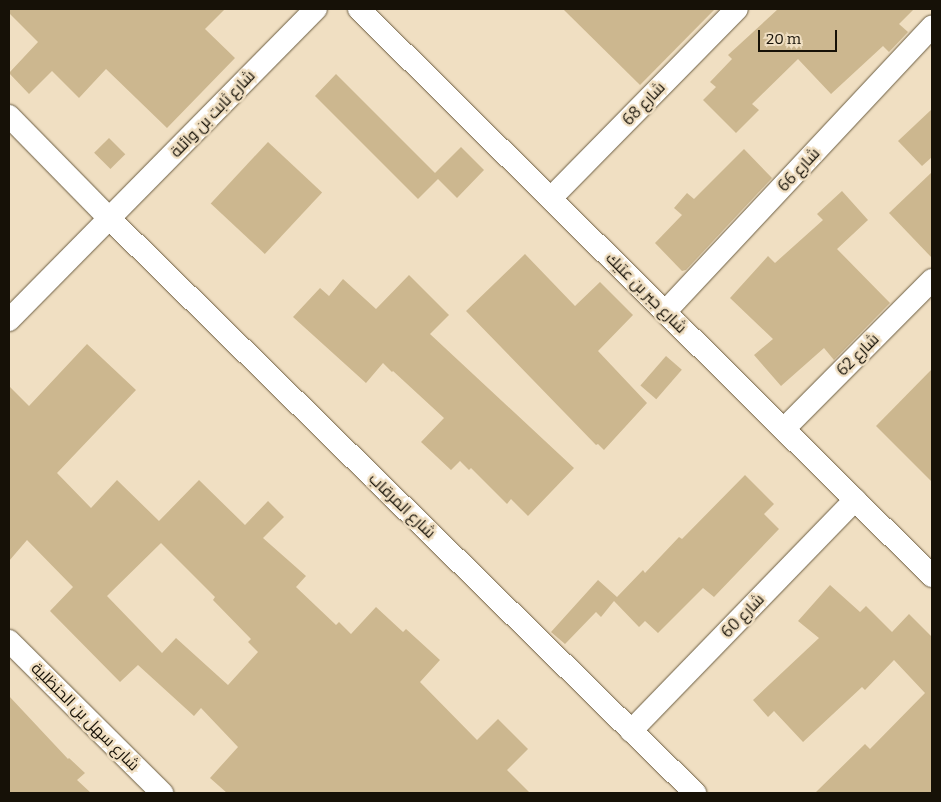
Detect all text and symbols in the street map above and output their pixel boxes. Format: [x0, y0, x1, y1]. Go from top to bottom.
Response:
scale bar [761, 20, 840, 52]
text: 20 m [766, 30, 801, 48]
street label: شارع ثابت بن وائلة [167, 66, 259, 162]
street label: شارع 68 [619, 78, 669, 130]
street label: شارع 66 [774, 144, 824, 196]
street label: شارع جبر بن عتيك [602, 249, 690, 337]
street label: شارع 62 [833, 330, 883, 380]
street label: شارع المرقاب [365, 469, 439, 543]
street label: شارع 60 [717, 590, 769, 642]
street label: شارع سهل بن الحنظلية [27, 659, 143, 775]

